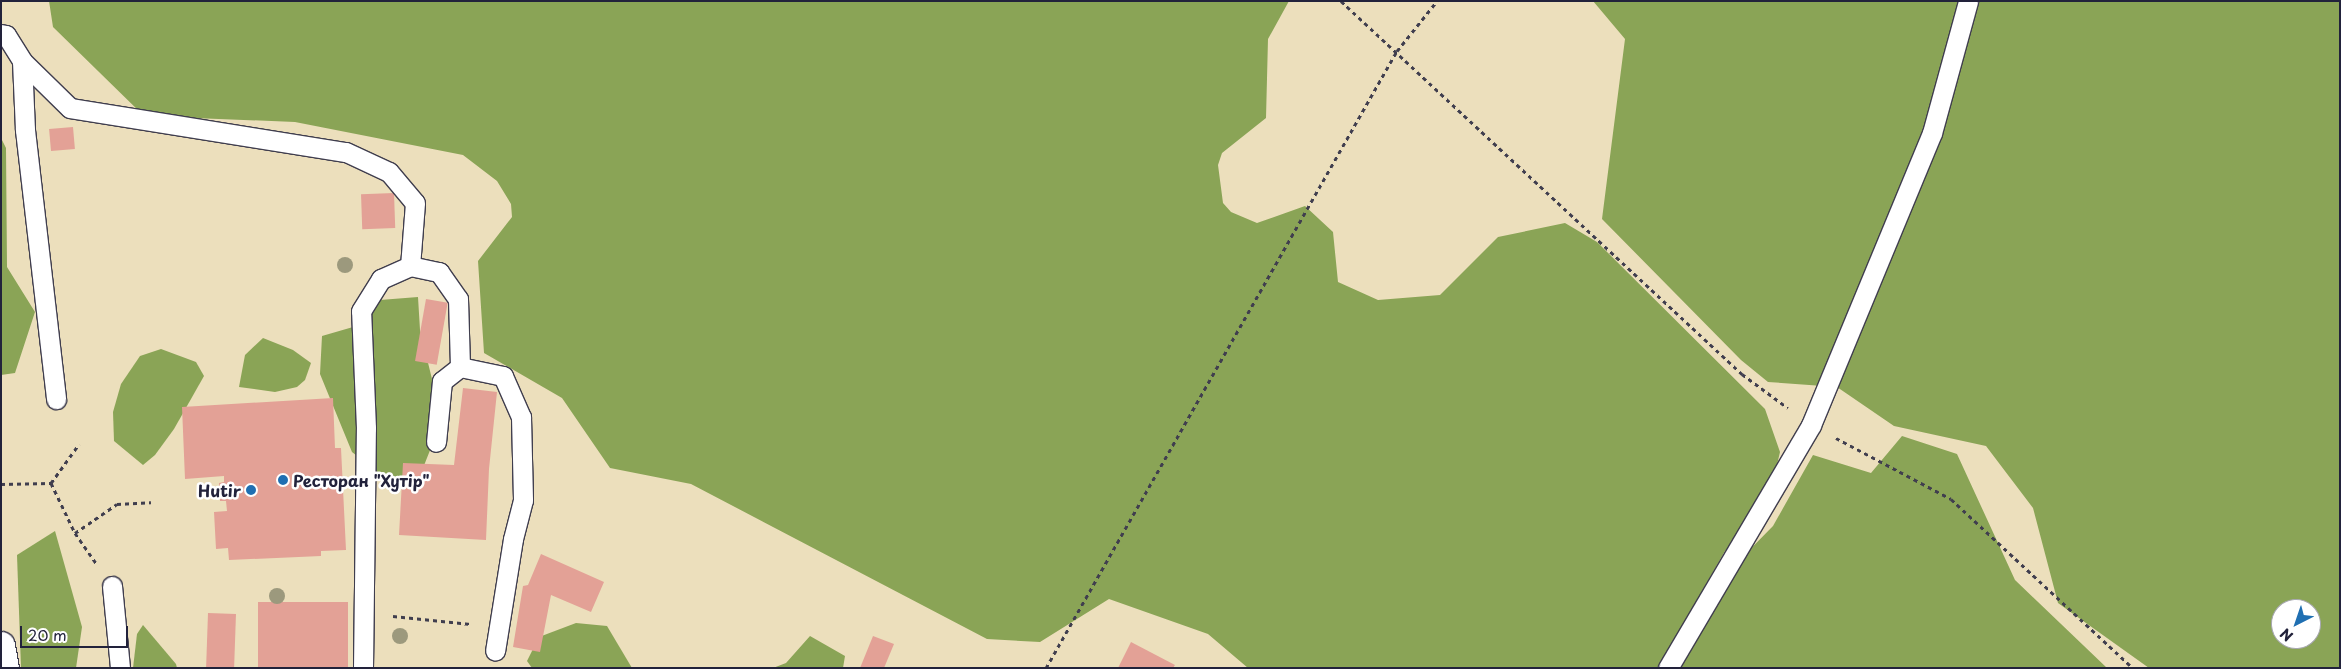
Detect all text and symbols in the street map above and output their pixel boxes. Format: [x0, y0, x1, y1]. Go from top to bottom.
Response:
place label: Ресторан "Хутір" [293, 470, 430, 490]
marker: Ресторан "Хутір" [277, 474, 289, 486]
place label: Hutir [198, 480, 241, 500]
marker: Hutir [245, 484, 257, 496]
north arrow [2271, 599, 2321, 649]
scale bar [22, 616, 130, 648]
text: 20 m [28, 623, 67, 646]
text: N [2275, 623, 2298, 647]

